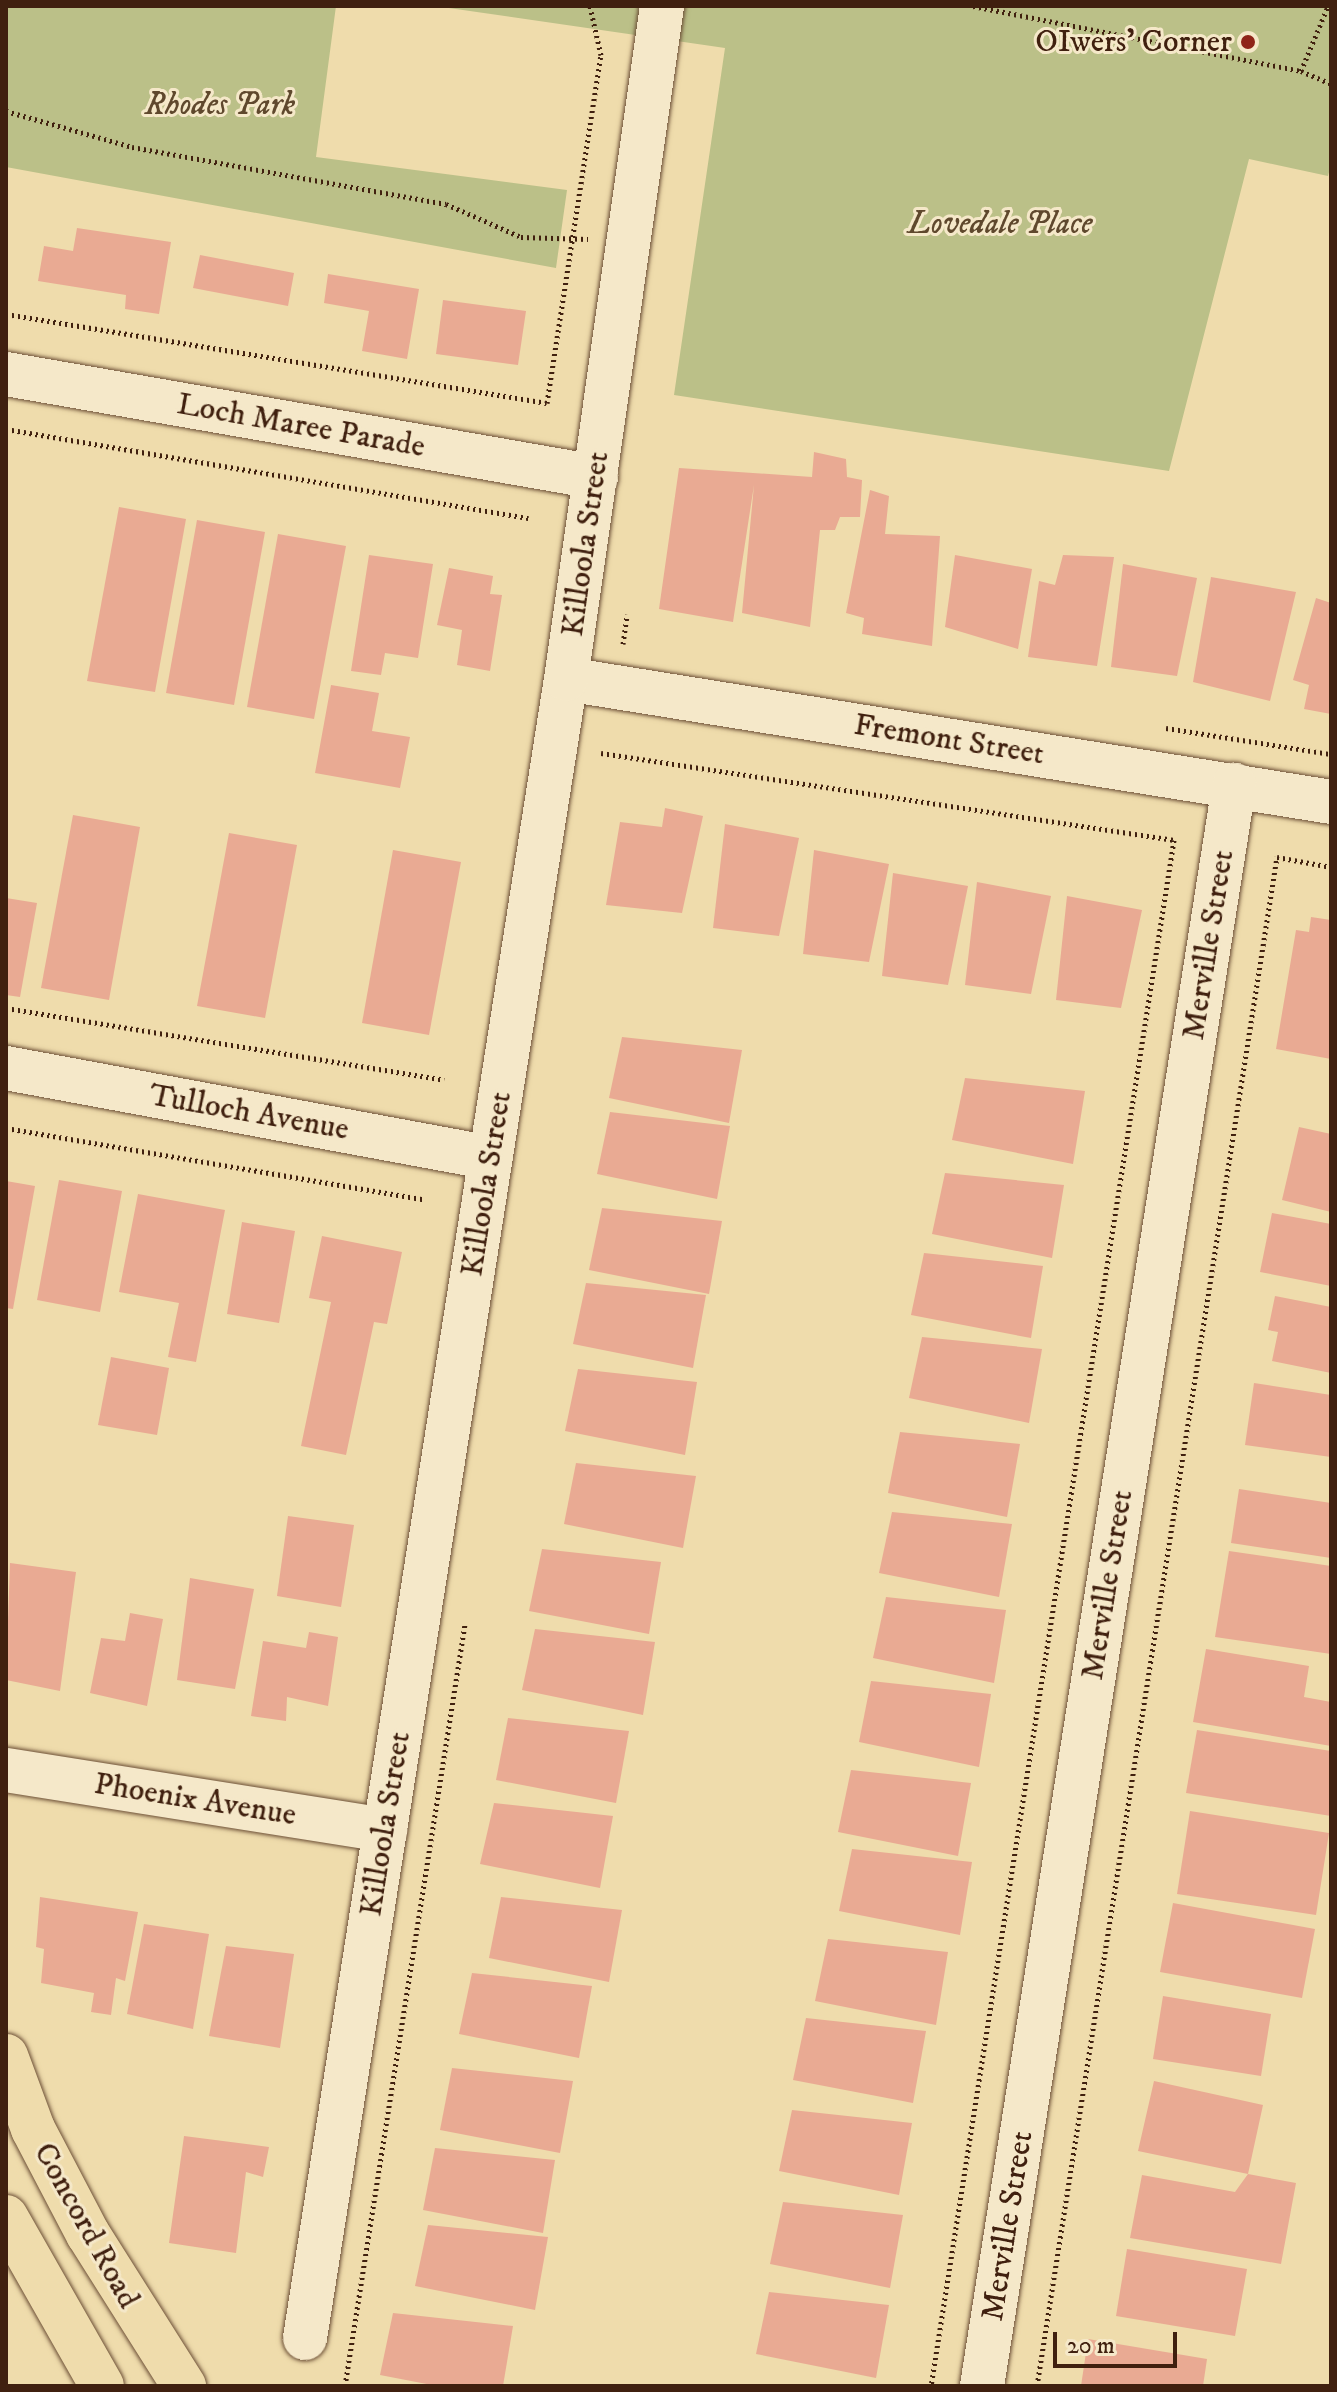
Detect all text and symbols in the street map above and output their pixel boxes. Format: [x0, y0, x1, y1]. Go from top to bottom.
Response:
place label: OIwers' Corner [1035, 23, 1232, 61]
marker: OIwers' Corner [1239, 33, 1257, 51]
park label: Rhodes Park [145, 86, 295, 124]
park label: Lovedale Place [908, 205, 1092, 243]
street label: Loch Maree Parade [174, 385, 428, 467]
street label: Killoola Street [554, 449, 618, 639]
street label: Fremont Street [851, 706, 1047, 774]
street label: Merville Street [1175, 847, 1243, 1043]
street label: Tulloch Avenue [146, 1077, 352, 1149]
street label: Killoola Street [453, 1089, 521, 1279]
street label: Merville Street [1074, 1487, 1142, 1683]
street label: Killoola Street [352, 1729, 420, 1919]
street label: Phoenix Avenue [91, 1765, 299, 1835]
street label: Merville Street [974, 2128, 1042, 2324]
street label: Concord Road [25, 2136, 147, 2316]
scale bar [1057, 2316, 1181, 2366]
text: 20 m [1067, 2331, 1115, 2361]

